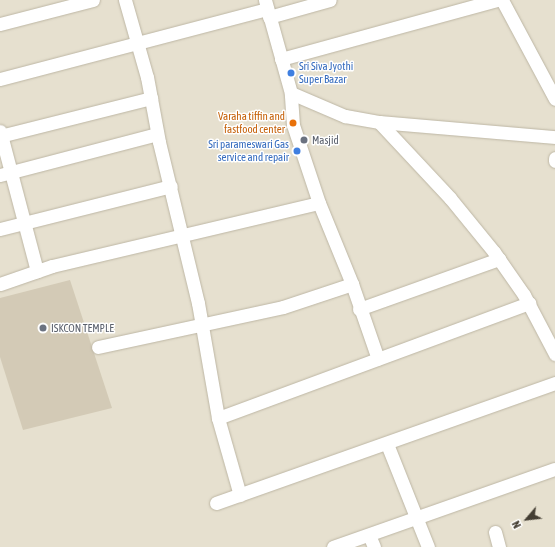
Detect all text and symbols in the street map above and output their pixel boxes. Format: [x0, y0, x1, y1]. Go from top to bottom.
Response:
place label: Sri Siva Jyothi Super Bazar [299, 60, 353, 86]
marker: Sri Siva Jyothi Super Bazar [286, 68, 296, 78]
place label: Varaha tiffin and fastfood center [218, 110, 285, 136]
marker: Varaha tiffin and fastfood center [288, 118, 298, 128]
place label: Masjid [312, 133, 339, 147]
marker: Masjid [299, 135, 309, 145]
place label: Sri parameswari Gas service and repair [208, 138, 289, 164]
marker: Sri parameswari Gas service and repair [292, 146, 302, 156]
place label: ISKCON TEMPLE [51, 321, 114, 335]
marker: ISKCON TEMPLE [38, 323, 48, 333]
north arrow [507, 499, 547, 539]
text: N [510, 519, 523, 530]

